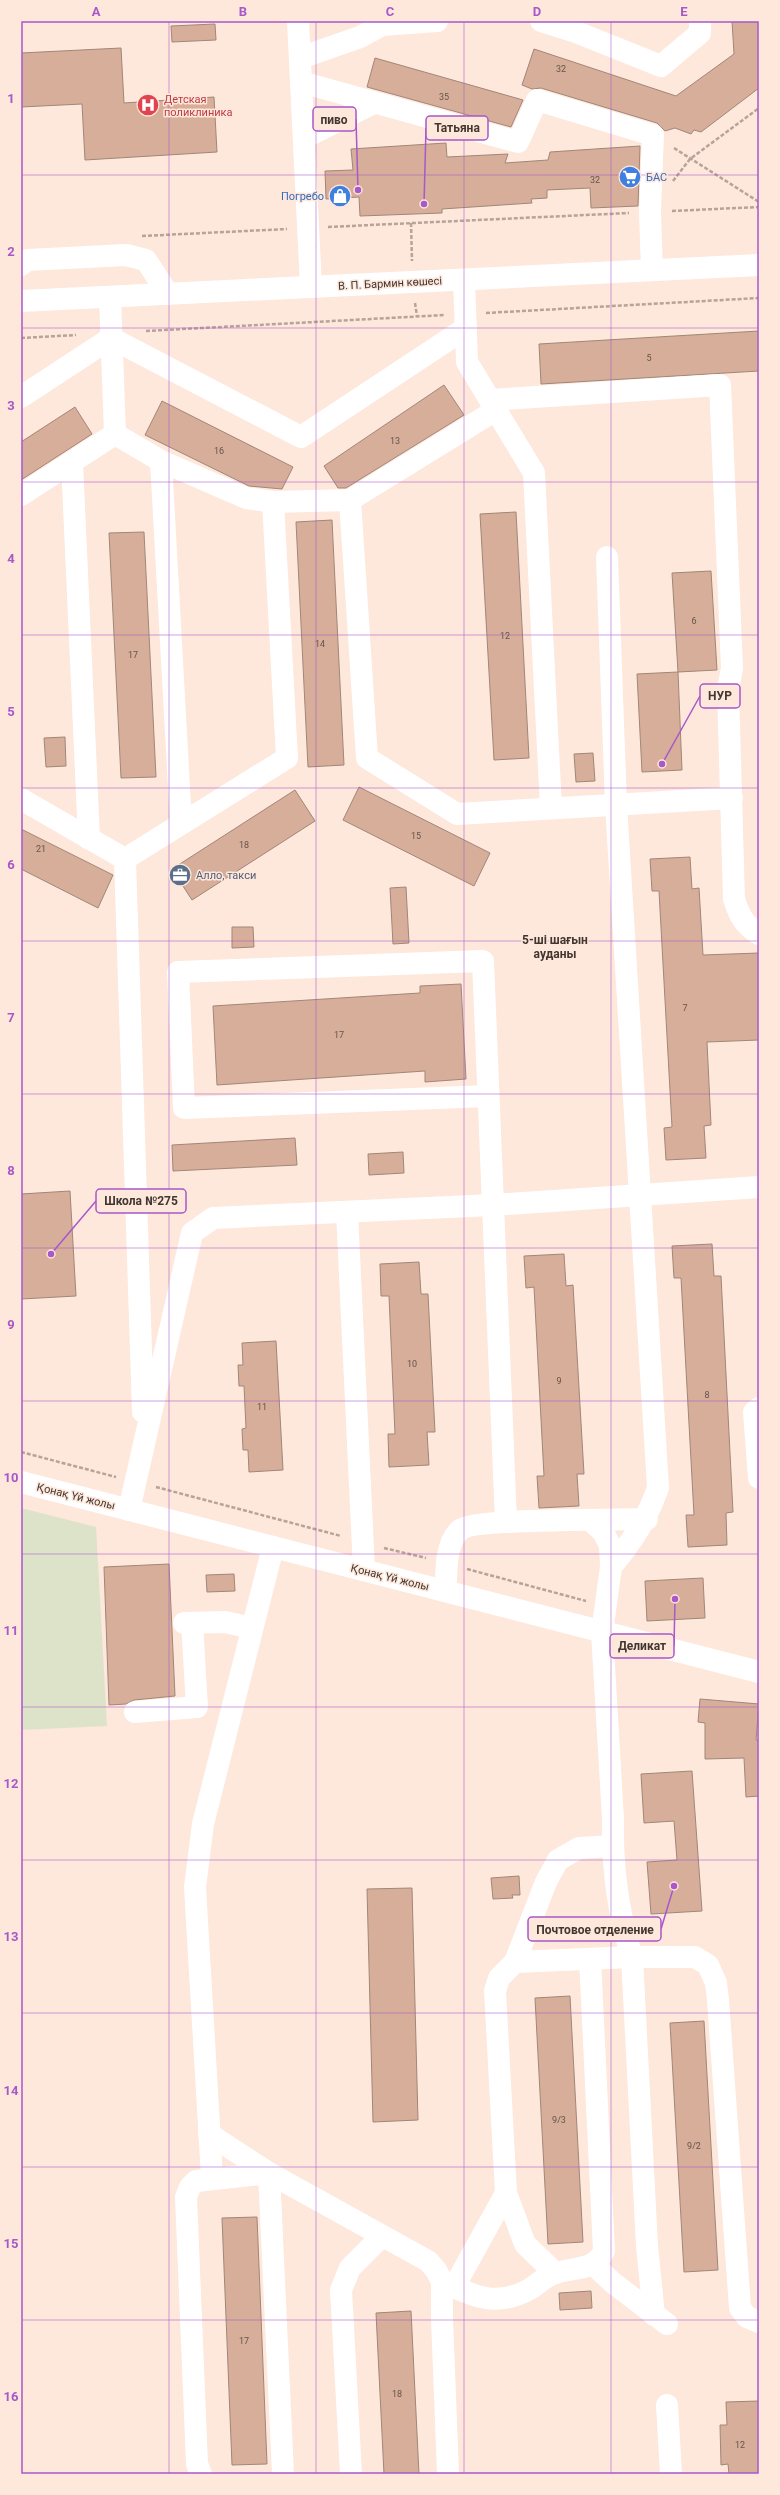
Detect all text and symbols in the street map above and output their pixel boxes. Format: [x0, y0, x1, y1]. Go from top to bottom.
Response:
text: A [92, 4, 101, 19]
text: B [239, 4, 247, 19]
text: C [386, 4, 395, 19]
text: D [533, 4, 541, 19]
text: E [680, 4, 688, 19]
house number: 32 [556, 64, 566, 74]
text: 1 [7, 91, 15, 106]
hospital icon: Детская поликлиника [135, 92, 161, 118]
house number: 35 [439, 92, 449, 102]
place label: Детская поликлиника [164, 93, 233, 119]
callout: пиво [313, 107, 356, 131]
text: пиво [320, 113, 348, 127]
callout: Татьяна [426, 116, 488, 140]
text: Татьяна [434, 121, 480, 135]
supermarket icon: БАС [617, 164, 643, 190]
place label: БАС [646, 171, 667, 184]
house number: 32 [590, 175, 600, 185]
shop icon: Погребо [327, 183, 353, 209]
place label: Погребо [281, 190, 324, 203]
text: 2 [7, 244, 15, 259]
street label: В. П. Бармин көшесі [338, 274, 442, 293]
house number: 5 [646, 353, 652, 363]
text: 3 [7, 398, 15, 413]
house number: 13 [390, 436, 400, 446]
house number: 16 [214, 446, 224, 456]
text: 4 [7, 551, 15, 566]
house number: 6 [691, 616, 697, 626]
house number: 12 [500, 631, 510, 641]
house number: 14 [315, 639, 325, 649]
house number: 17 [128, 650, 138, 660]
callout: НУР [700, 684, 740, 708]
text: НУР [708, 689, 732, 703]
text: 5 [7, 704, 15, 719]
house number: 15 [411, 831, 421, 841]
house number: 18 [239, 840, 249, 850]
house number: 21 [36, 844, 46, 854]
text: 6 [7, 857, 15, 872]
office icon: Алло, такси [167, 862, 193, 888]
place label: Алло, такси [196, 869, 256, 882]
district label: 5-ші шағын ауданы [522, 933, 588, 961]
house number: 7 [682, 1003, 688, 1013]
text: 7 [7, 1010, 15, 1025]
house number: 17 [334, 1030, 344, 1040]
text: 8 [7, 1163, 15, 1178]
callout: Школа №275 [96, 1189, 186, 1213]
text: Школа №275 [104, 1194, 178, 1208]
text: 9 [7, 1317, 15, 1332]
house number: 10 [407, 1359, 417, 1369]
house number: 9 [556, 1376, 562, 1386]
house number: 8 [704, 1390, 710, 1400]
house number: 11 [257, 1402, 267, 1412]
text: 10 [4, 1470, 18, 1485]
street label: Қонақ Үй жолы [35, 1480, 116, 1512]
street label: Қонақ Үй жолы [349, 1561, 430, 1593]
text: 11 [4, 1623, 18, 1638]
callout: Деликат [610, 1634, 674, 1658]
text: Деликат [618, 1639, 666, 1653]
text: 12 [4, 1776, 18, 1791]
callout: Почтовое отделение [528, 1917, 661, 1941]
text: Почтовое отделение [536, 1923, 654, 1937]
text: 13 [4, 1929, 18, 1944]
text: 14 [4, 2083, 19, 2098]
house number: 9/3 [552, 2115, 566, 2125]
house number: 9/2 [687, 2141, 701, 2151]
text: 15 [4, 2236, 18, 2251]
house number: 17 [239, 2336, 249, 2346]
text: 16 [4, 2389, 19, 2404]
house number: 18 [392, 2389, 402, 2399]
house number: 12 [735, 2440, 745, 2450]

